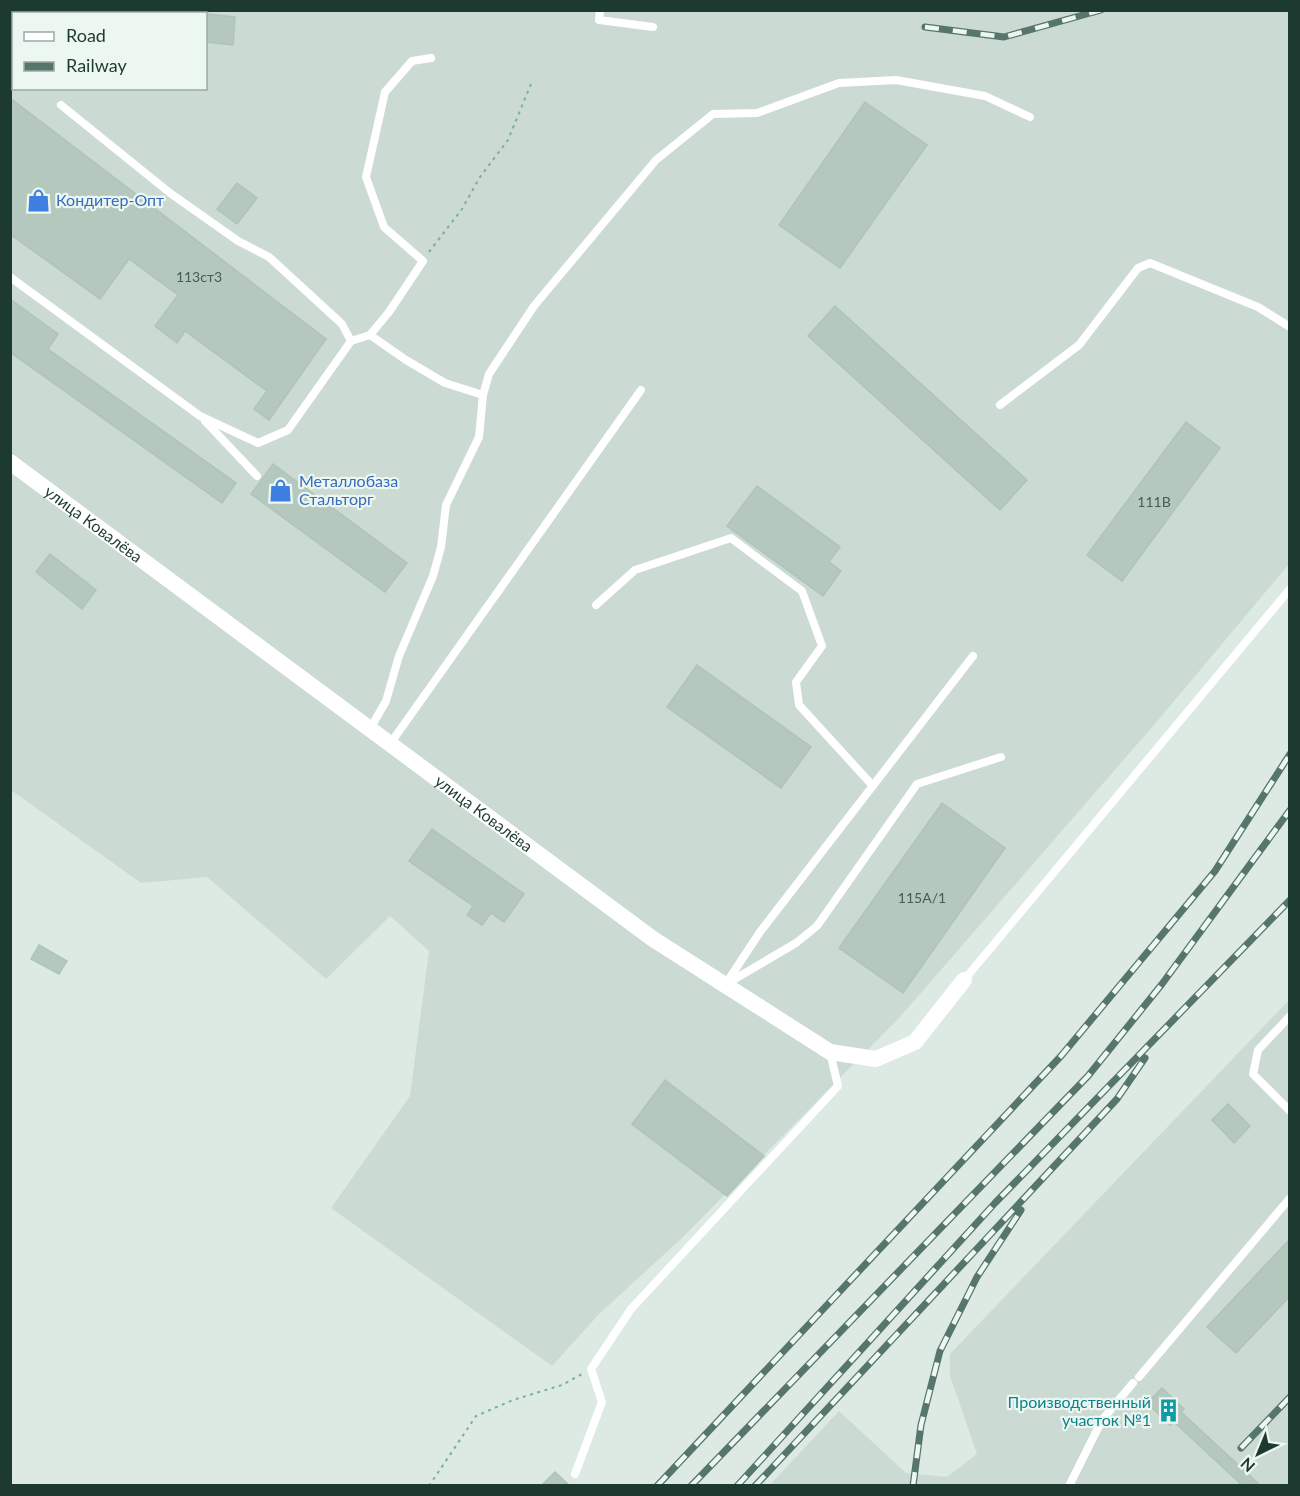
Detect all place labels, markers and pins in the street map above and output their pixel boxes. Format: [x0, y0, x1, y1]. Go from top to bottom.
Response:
shop icon: Кондитер-Опт [25, 187, 51, 213]
place label: Кондитер-Опт [56, 190, 164, 209]
place label: Металлобаза Стальторг [299, 471, 398, 508]
shop icon: Металлобаза Стальторг [268, 477, 294, 503]
place label: Производственный участок №1 [1008, 1392, 1151, 1429]
building icon: Производственный участок №1 [1156, 1398, 1182, 1424]

